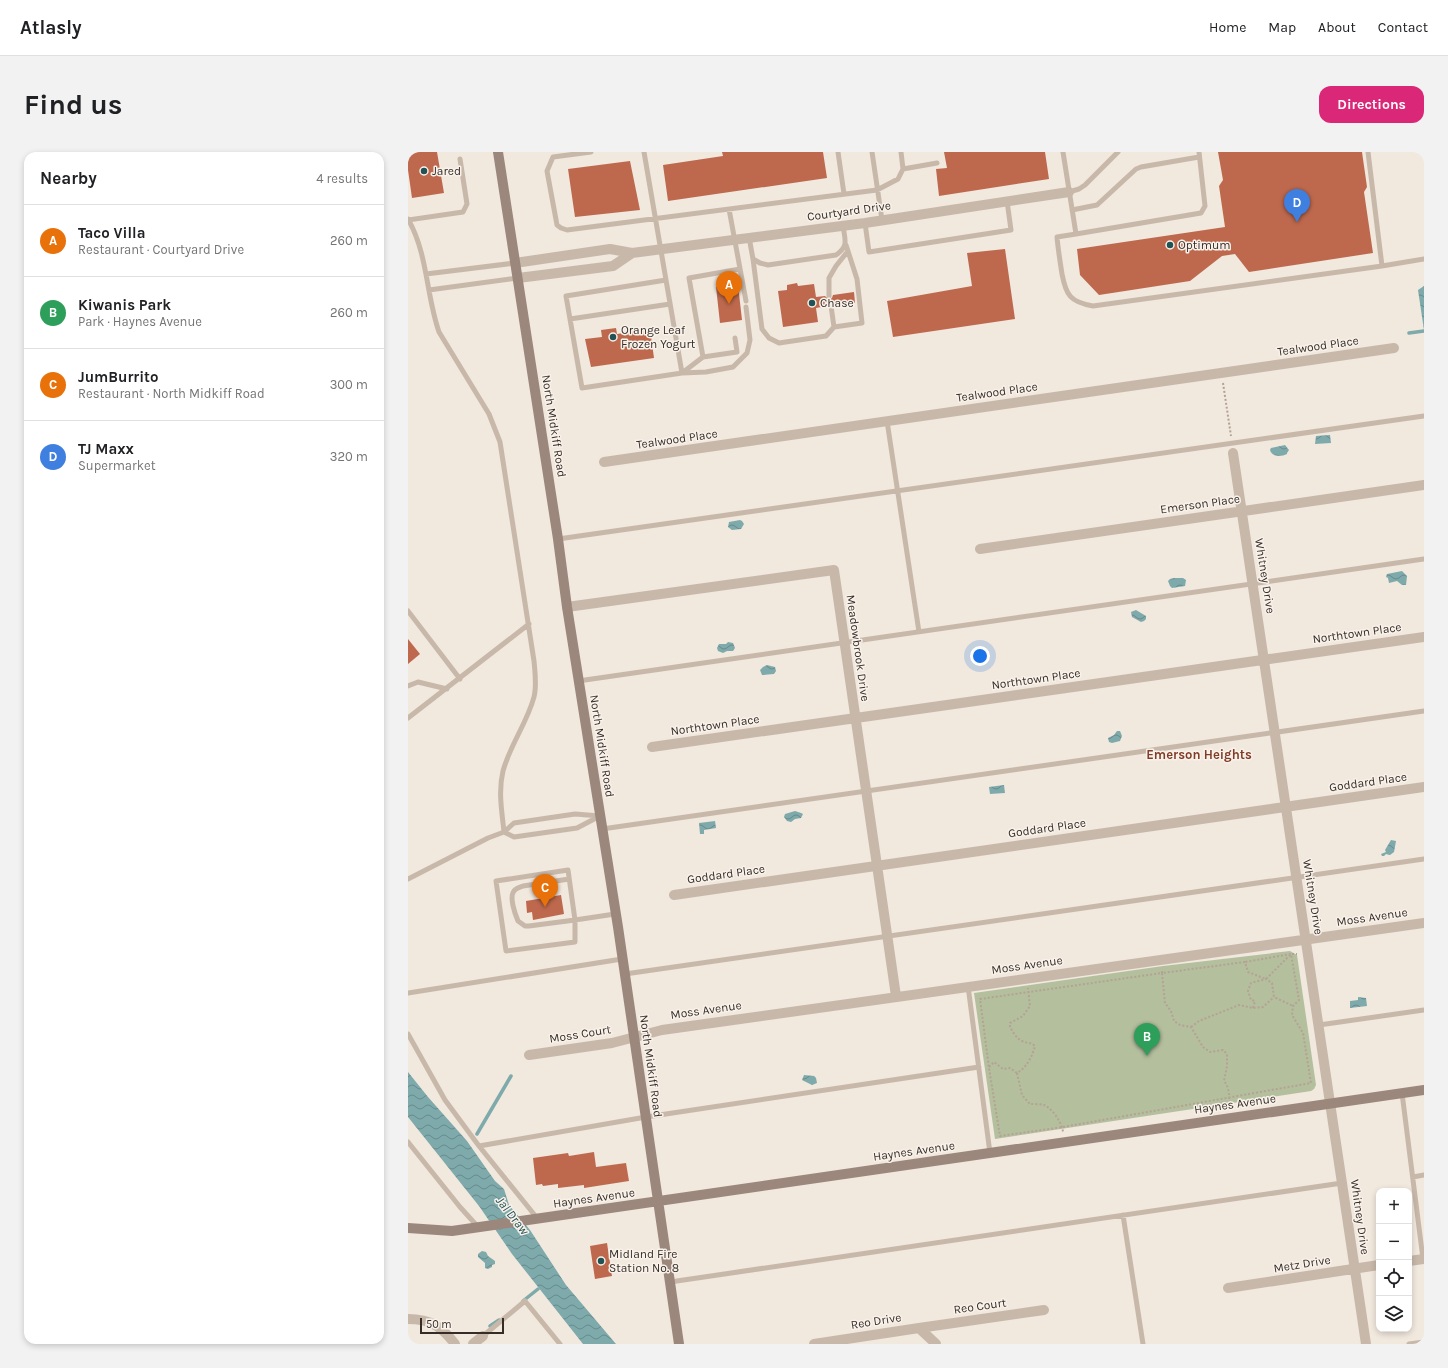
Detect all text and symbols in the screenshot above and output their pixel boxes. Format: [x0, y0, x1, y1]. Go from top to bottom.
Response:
text: Atlasly [20, 17, 82, 39]
text: Home [1209, 19, 1246, 36]
text: Map [1268, 19, 1296, 36]
text: About [1318, 19, 1356, 36]
text: Contact [1378, 19, 1428, 36]
button: Directions [1319, 86, 1424, 123]
text: Find us [24, 88, 123, 121]
place label: Jared [432, 164, 461, 178]
marker: Jared [419, 166, 429, 176]
text: Nearby [40, 168, 97, 188]
text: 4 results [316, 171, 368, 186]
pin: D [1284, 189, 1310, 222]
street label: Courtyard Drive [806, 198, 892, 224]
text: Taco Villa [78, 224, 145, 242]
text: A [49, 233, 57, 248]
text: 260 m [330, 233, 368, 248]
place label: Optimum [1178, 238, 1231, 252]
marker: Optimum [1165, 240, 1175, 250]
text: Restaurant · Courtyard Drive [78, 242, 244, 257]
pin: A [716, 271, 742, 304]
text: Kiwanis Park [78, 296, 171, 314]
place label: Chase [820, 296, 854, 310]
marker: Chase [807, 298, 817, 308]
text: B [49, 305, 57, 320]
text: 260 m [330, 305, 368, 320]
text: Park · Haynes Avenue [78, 314, 202, 329]
place label: Orange Leaf Frozen Yogurt [621, 323, 696, 351]
marker: Orange Leaf Frozen Yogurt [608, 332, 618, 342]
street label: Tealwood Place [1276, 333, 1360, 359]
text: JumBurrito [78, 368, 159, 386]
street label: North Midkiff Road [539, 374, 569, 478]
text: C [49, 377, 57, 392]
text: 300 m [330, 377, 368, 392]
street label: Tealwood Place [955, 379, 1039, 405]
text: Restaurant · North Midkiff Road [78, 386, 265, 401]
street label: Tealwood Place [635, 426, 719, 452]
text: TJ Maxx [78, 440, 134, 458]
text: D [49, 449, 57, 464]
text: 320 m [330, 449, 368, 464]
text: Supermarket [78, 458, 156, 473]
street label: Emerson Place [1159, 491, 1241, 517]
street label: Whitney Drive [1252, 537, 1278, 615]
street label: Meadowbrook Drive [844, 594, 872, 702]
street label: Northtown Place [1312, 620, 1402, 646]
your location [970, 646, 990, 666]
street label: Northtown Place [991, 666, 1081, 692]
street label: North Midkiff Road [587, 694, 617, 798]
street label: Northtown Place [670, 712, 760, 738]
district label: Emerson Heights [1146, 747, 1252, 762]
street label: Goddard Place [1328, 770, 1408, 794]
street label: Goddard Place [1007, 816, 1087, 840]
street label: Whitney Drive [1300, 858, 1326, 936]
street label: Goddard Place [686, 862, 766, 886]
pin: C [532, 874, 558, 907]
street label: Moss Avenue [1336, 905, 1408, 929]
street label: Moss Avenue [991, 953, 1063, 977]
street label: Moss Avenue [670, 998, 742, 1022]
street label: North Midkiff Road [637, 1014, 665, 1118]
street label: Moss Court [548, 1022, 612, 1046]
pin: B [1134, 1023, 1160, 1056]
street label: Haynes Avenue [1193, 1091, 1277, 1117]
street label: Haynes Avenue [872, 1138, 956, 1164]
street label: Whitney Drive [1348, 1178, 1372, 1256]
street label: Haynes Avenue [552, 1185, 636, 1211]
map controls [1376, 1188, 1412, 1332]
button: + [1376, 1188, 1412, 1224]
water label: Jal Draw [493, 1193, 533, 1238]
button: − [1376, 1224, 1412, 1260]
place label: Midland Fire Station No. 8 [609, 1247, 679, 1275]
street label: Metz Drive [1273, 1253, 1331, 1275]
marker: Midland Fire Station No. 8 [596, 1256, 606, 1266]
button: locate [1376, 1260, 1412, 1296]
street label: Reo Court [953, 1295, 1008, 1317]
button: layers [1376, 1296, 1412, 1332]
street label: Reo Drive [850, 1310, 902, 1332]
scale bar [420, 1316, 504, 1335]
text: 50 m [426, 1318, 452, 1331]

